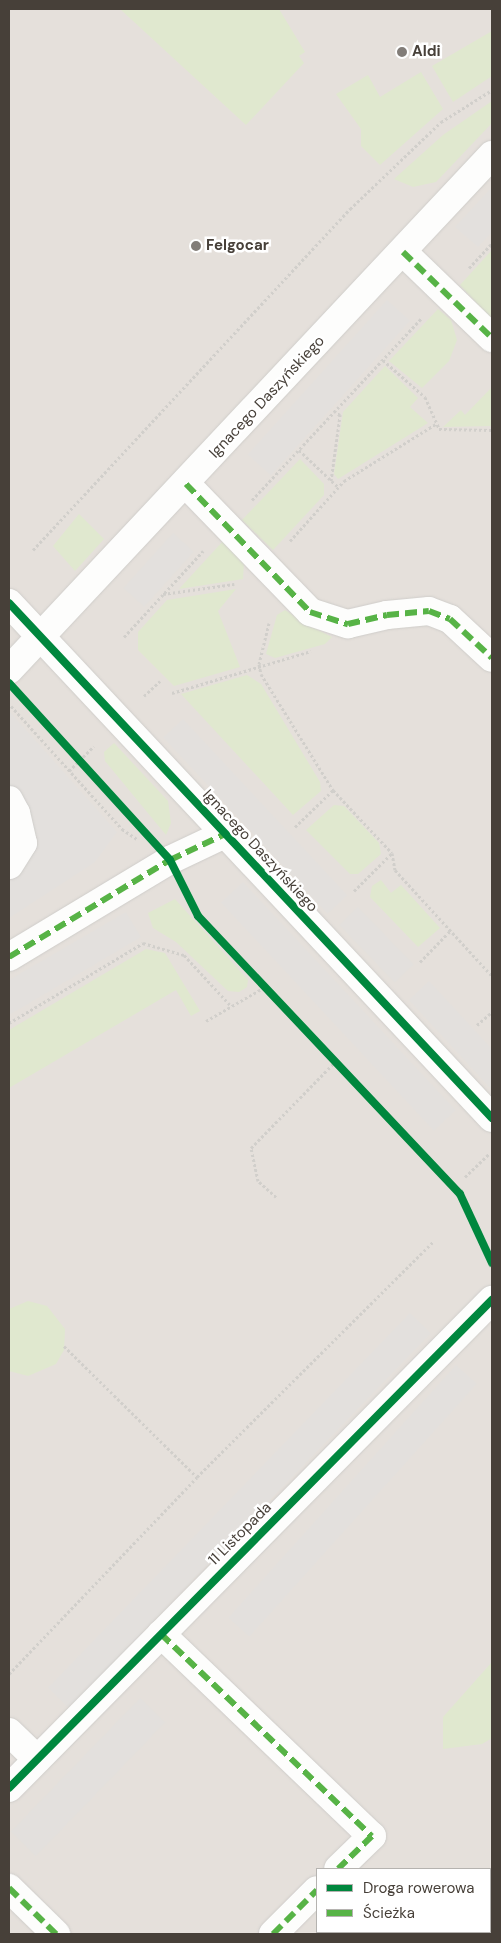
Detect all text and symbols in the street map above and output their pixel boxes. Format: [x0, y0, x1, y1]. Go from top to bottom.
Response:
place label: Aldi [412, 43, 441, 61]
marker: Aldi [396, 46, 408, 58]
place label: Felgocar [206, 237, 269, 255]
marker: Felgocar [190, 240, 202, 252]
street label: Ignacego Daszyńskiego [206, 332, 328, 462]
street label: Ignacego Daszyńskiego [199, 786, 321, 916]
street label: 11 Listopada [205, 1499, 275, 1569]
legend [316, 1868, 491, 1933]
text: Droga rowerowa [363, 1878, 474, 1898]
text: Ścieżka [363, 1903, 415, 1923]

